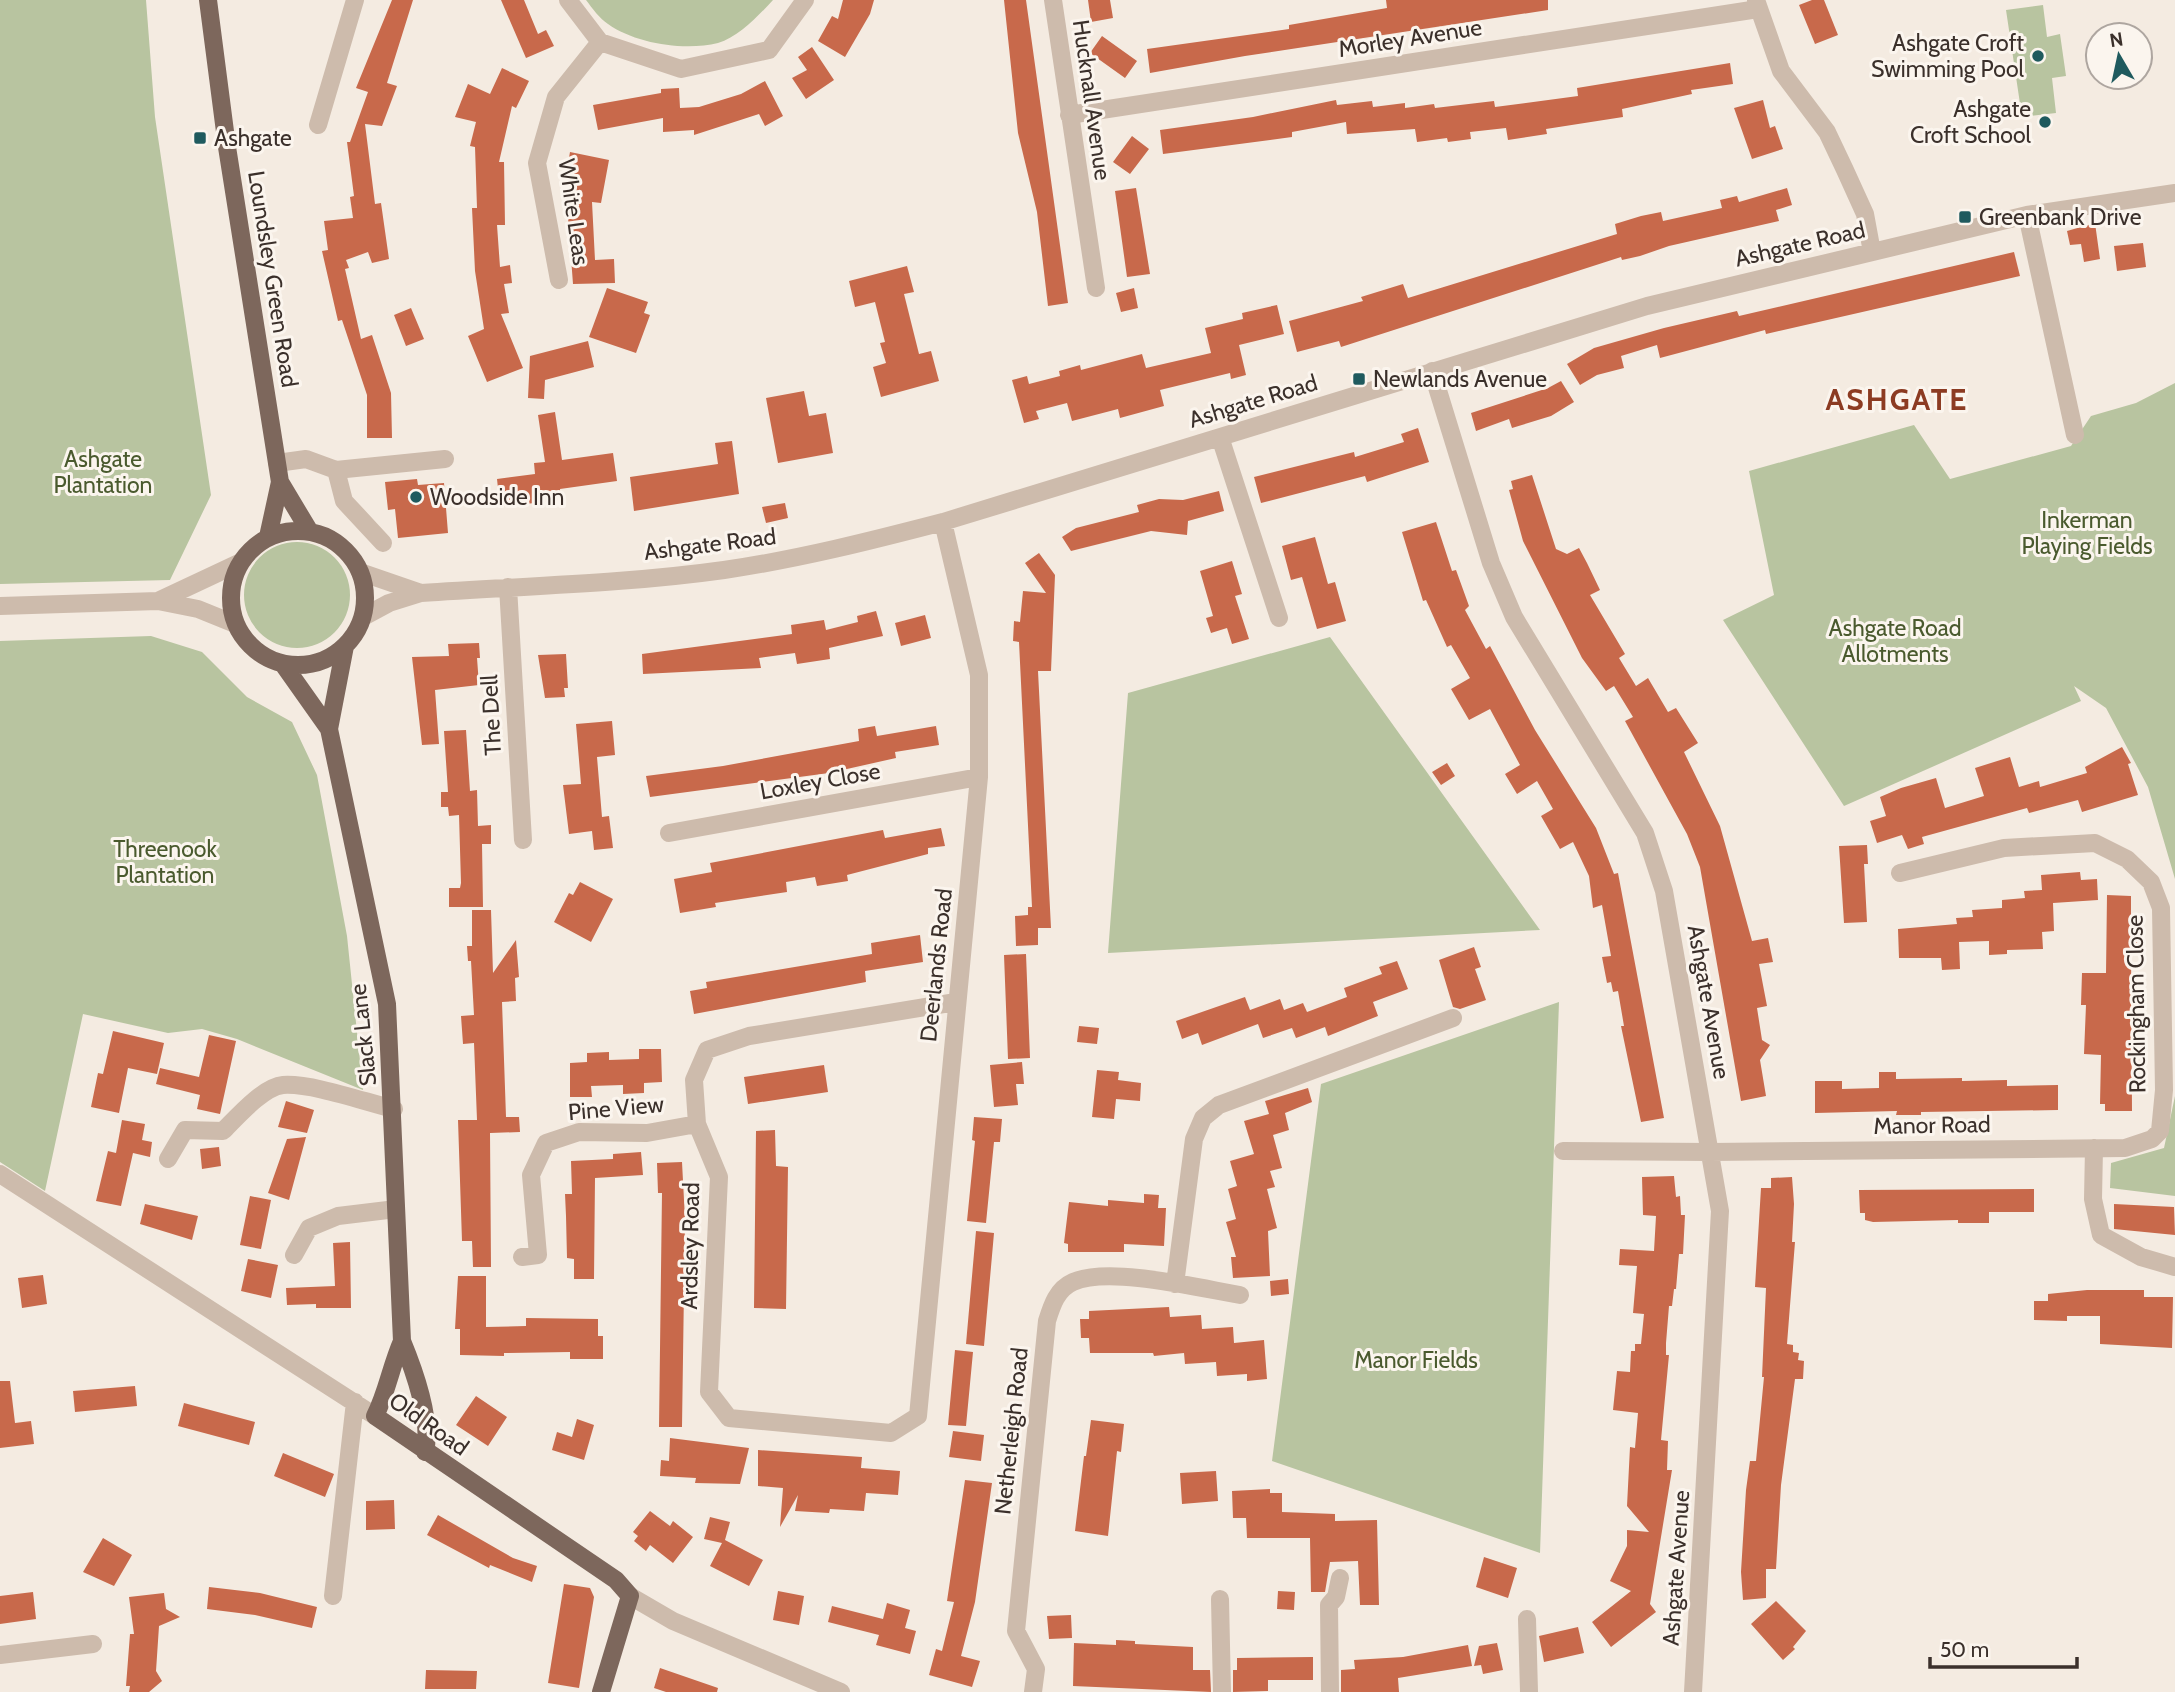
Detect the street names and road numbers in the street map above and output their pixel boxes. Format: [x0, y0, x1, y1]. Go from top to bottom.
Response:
street label: Morley Avenue [1336, 13, 1484, 63]
street label: Hucknall Avenue [1067, 18, 1117, 182]
street label: White Leas [553, 157, 595, 267]
street label: Loundsley Green Road [242, 169, 304, 389]
street label: Ashgate Road [1732, 215, 1868, 273]
street label: Ashgate Road [1185, 368, 1321, 434]
street label: Ashgate Road [642, 522, 778, 566]
street label: The Dell [475, 673, 507, 756]
street label: Loxley Close [758, 757, 883, 805]
street label: Deerlands Road [914, 887, 958, 1043]
street label: Rockingham Close [2120, 914, 2152, 1093]
street label: Ashgate Avenue [1682, 923, 1736, 1081]
street label: Slack Lane [344, 982, 382, 1088]
street label: Pine View [567, 1090, 665, 1126]
street label: Manor Road [1873, 1110, 1991, 1140]
street label: Ardsley Road [675, 1182, 705, 1310]
street label: Netherleigh Road [988, 1346, 1034, 1516]
street label: Old Road [384, 1387, 474, 1461]
street label: Ashgate Avenue [1657, 1489, 1695, 1647]

